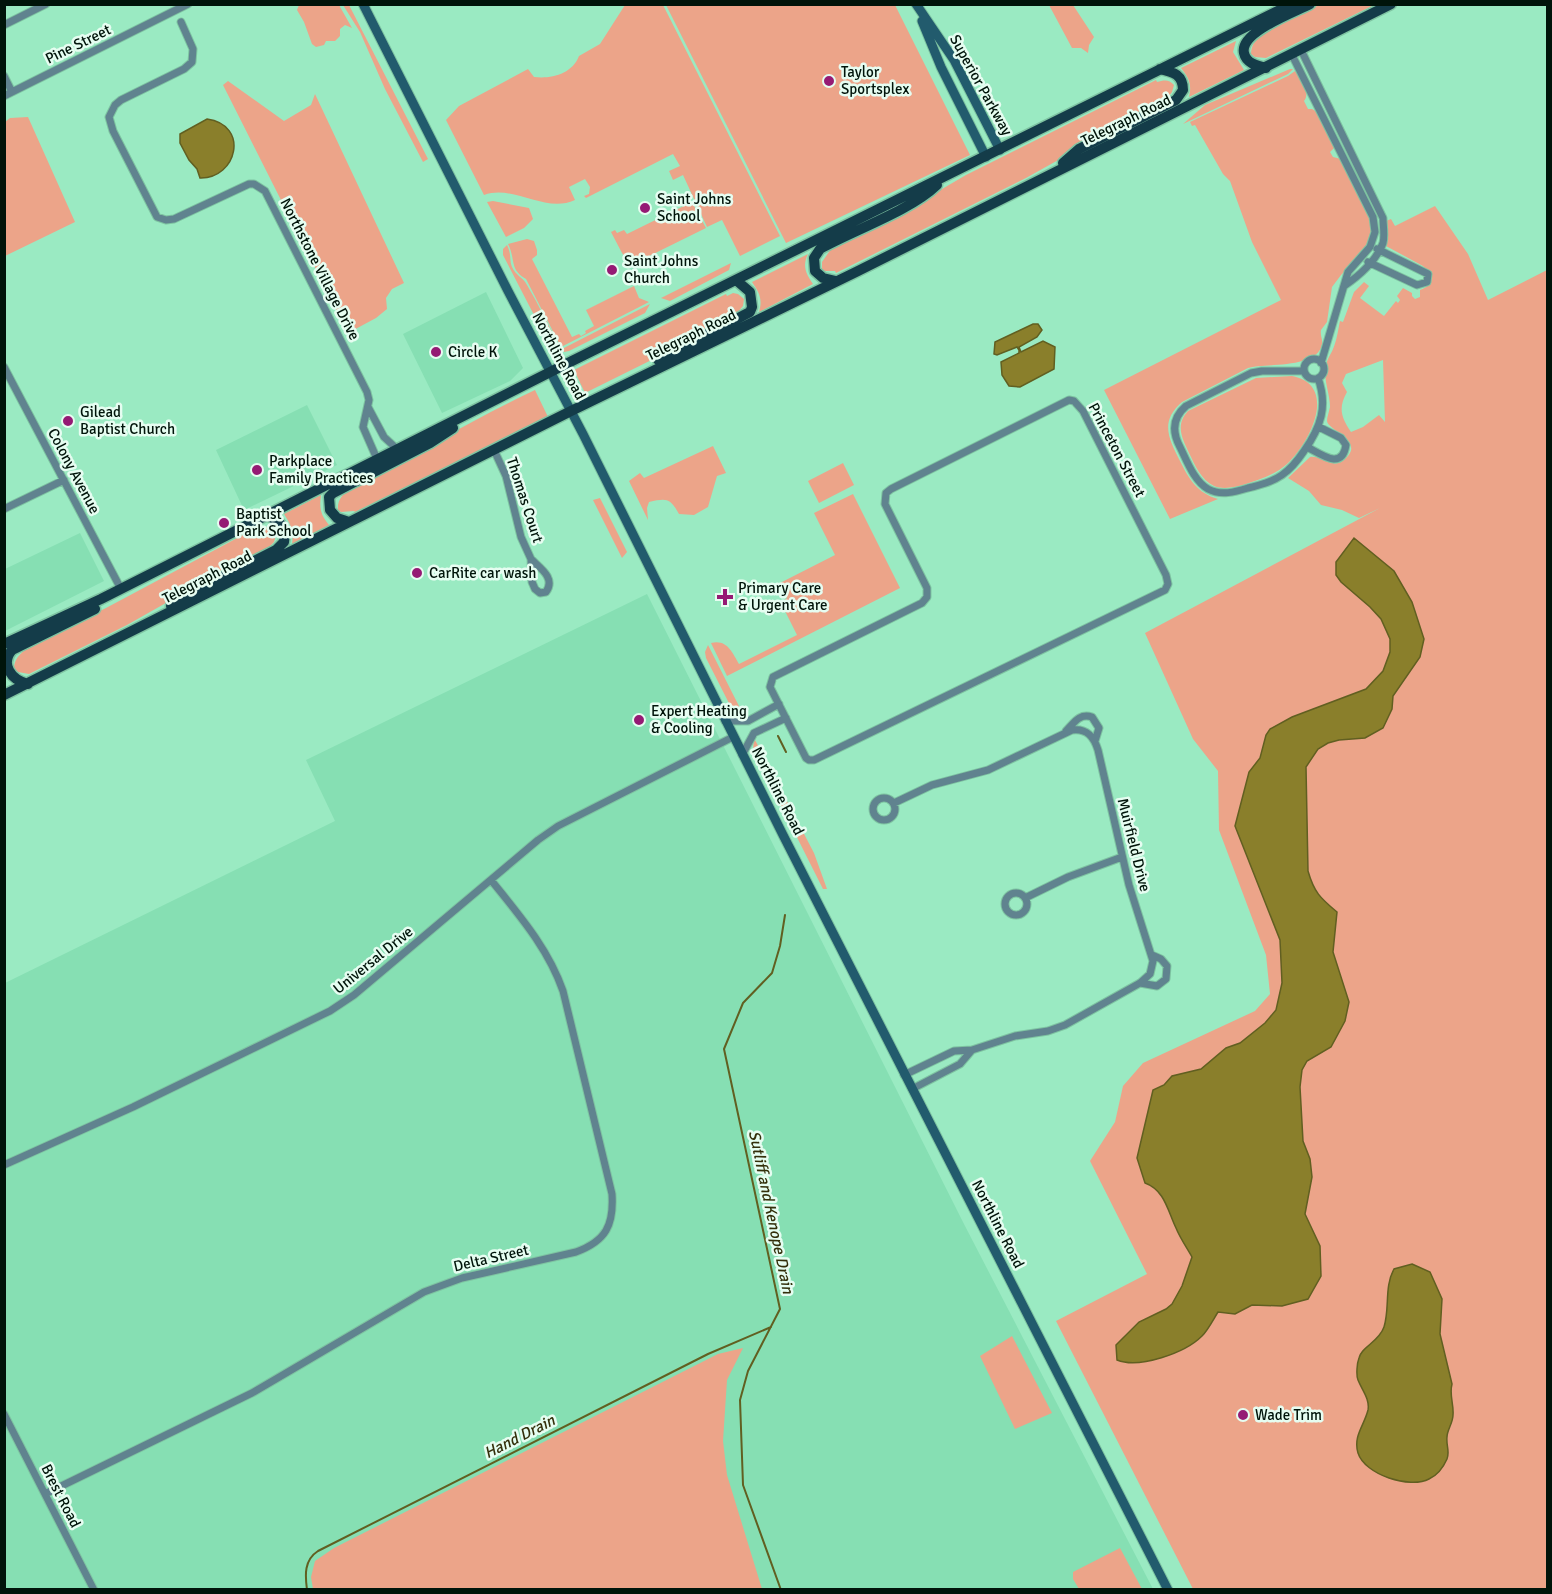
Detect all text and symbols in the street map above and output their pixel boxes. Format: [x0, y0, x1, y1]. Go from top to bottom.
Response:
street label: Pine Street [42, 20, 114, 68]
street label: Superior Parkway [946, 31, 1016, 139]
place label: Taylor Sportsplex [841, 63, 909, 98]
marker: Taylor Sportsplex [822, 74, 836, 88]
street label: Telegraph Road [1078, 90, 1174, 150]
place label: Saint Johns School [657, 190, 732, 225]
street label: Northstone Village Drive [276, 195, 364, 343]
marker: Saint Johns School [638, 201, 652, 215]
place label: Saint Johns Church [624, 252, 699, 287]
marker: Saint Johns Church [605, 263, 619, 277]
street label: Telegraph Road [643, 305, 739, 365]
street label: Northline Road [528, 309, 590, 403]
place label: Circle K [448, 343, 497, 361]
marker: Circle K [429, 345, 443, 359]
street label: Princeton Street [1085, 400, 1149, 500]
place label: Gilead Baptist Church [80, 403, 175, 438]
marker: Gilead Baptist Church [61, 414, 75, 428]
street label: Colony Avenue [44, 425, 104, 517]
place label: Parkplace Family Practices [269, 452, 374, 487]
street label: Thomas Court [503, 455, 547, 545]
marker: Parkplace Family Practices [250, 463, 264, 477]
place label: Baptist Park School [236, 505, 312, 540]
marker: Baptist Park School [217, 516, 231, 530]
street label: Telegraph Road [159, 547, 255, 607]
place label: CarRite car wash [429, 564, 537, 582]
marker: CarRite car wash [410, 566, 424, 580]
place label: Primary Care & Urgent Care [738, 579, 828, 614]
marker: Primary Care & Urgent Care [716, 588, 734, 606]
place label: Expert Heating & Cooling [651, 702, 747, 737]
marker: Expert Heating & Cooling [632, 713, 646, 727]
street label: Northline Road [748, 744, 808, 838]
street label: Muirfield Drive [1114, 796, 1154, 894]
street label: Universal Drive [330, 922, 416, 998]
water label: Sutliff and Kenope Drain [744, 1129, 798, 1297]
street label: Northline Road [968, 1177, 1028, 1271]
street label: Delta Street [452, 1241, 530, 1275]
place label: Wade Trim [1255, 1406, 1322, 1424]
marker: Wade Trim [1236, 1408, 1250, 1422]
water label: Hand Drain [481, 1410, 559, 1463]
street label: Brest Road [37, 1461, 85, 1531]

